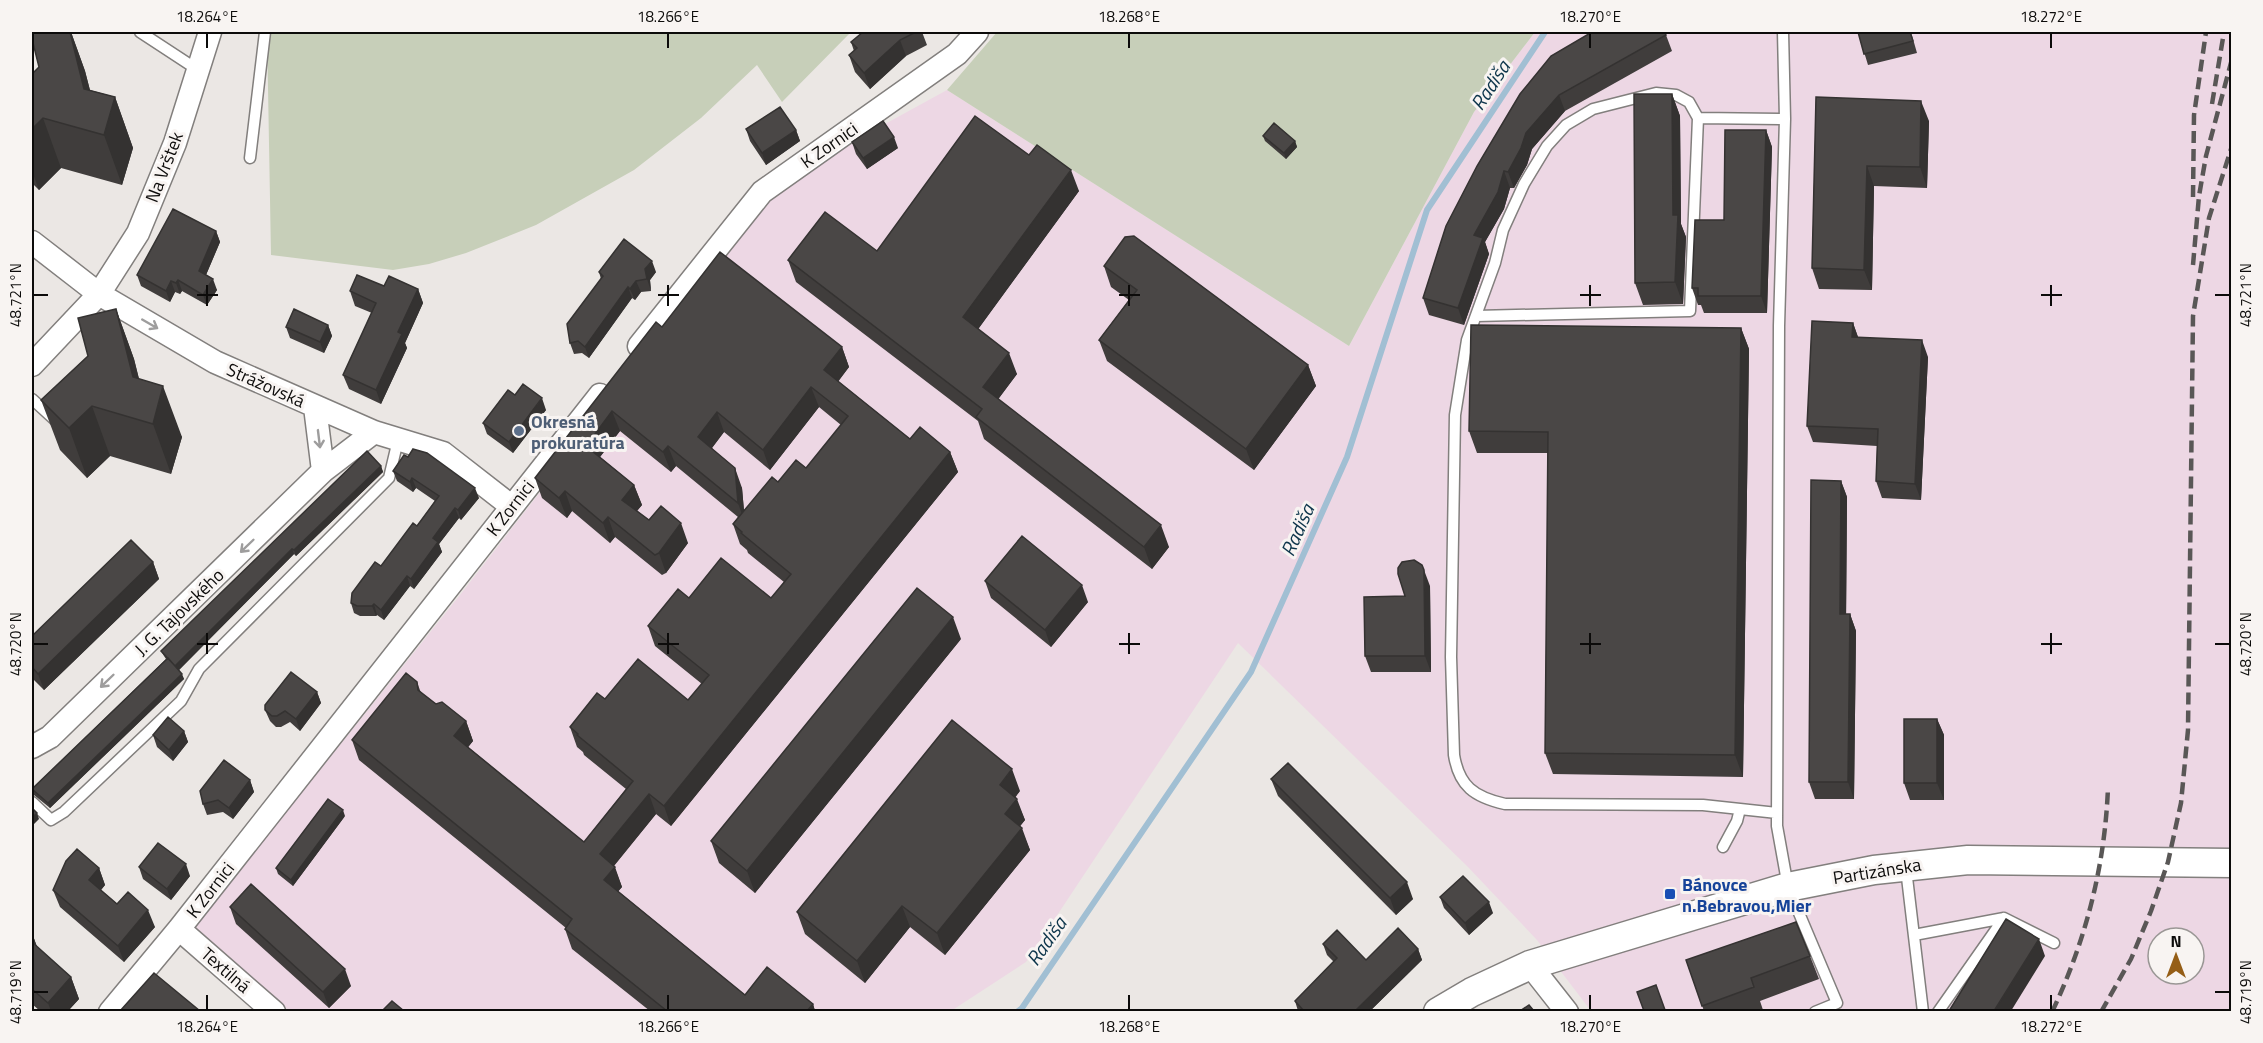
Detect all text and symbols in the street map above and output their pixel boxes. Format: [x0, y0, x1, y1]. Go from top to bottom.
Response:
text: 18.264°E [176, 5, 238, 28]
text: 18.266°E [637, 5, 699, 28]
text: 18.268°E [1098, 5, 1160, 28]
text: 18.270°E [1559, 5, 1621, 28]
text: 18.272°E [2020, 5, 2082, 28]
water label: Radiša [1462, 53, 1518, 116]
street label: K Zornici [795, 115, 863, 175]
street label: Na Vrštek [138, 127, 190, 206]
text: 48.721°N [4, 263, 27, 327]
text: 48.721°N [2234, 263, 2257, 327]
one-way arrow [141, 318, 158, 330]
street label: Strážovská [223, 356, 309, 414]
place label: Okresná prokuratúra [531, 408, 625, 456]
marker: Okresná prokuratúra [512, 424, 526, 438]
one-way arrow [314, 429, 325, 449]
street label: K Zornici [479, 474, 541, 542]
water label: Radiša [1272, 498, 1323, 561]
one-way arrow [240, 538, 255, 553]
street label: J. G. Tajovského [128, 562, 230, 662]
text: 48.720°N [4, 612, 27, 676]
text: 48.720°N [2234, 612, 2257, 676]
one-way arrow [100, 674, 115, 689]
street label: Partizánska [1831, 851, 1923, 891]
street label: K Zornici [179, 856, 241, 924]
place label: Bánovce n.Bebravou,Mier [1682, 871, 1812, 919]
marker: Bánovce n.Bebravou,Mier [1663, 887, 1677, 901]
water label: Radiša [1018, 909, 1075, 972]
north arrow [2146, 926, 2206, 986]
text: N [2170, 929, 2182, 953]
street label: Textilná [195, 941, 257, 999]
text: 48.719°N [4, 960, 27, 1024]
text: 48.719°N [2234, 960, 2257, 1024]
text: 18.264°E [176, 1015, 238, 1038]
text: 18.266°E [637, 1015, 699, 1038]
text: 18.268°E [1098, 1015, 1160, 1038]
text: 18.270°E [1559, 1015, 1621, 1038]
text: 18.272°E [2020, 1015, 2082, 1038]

